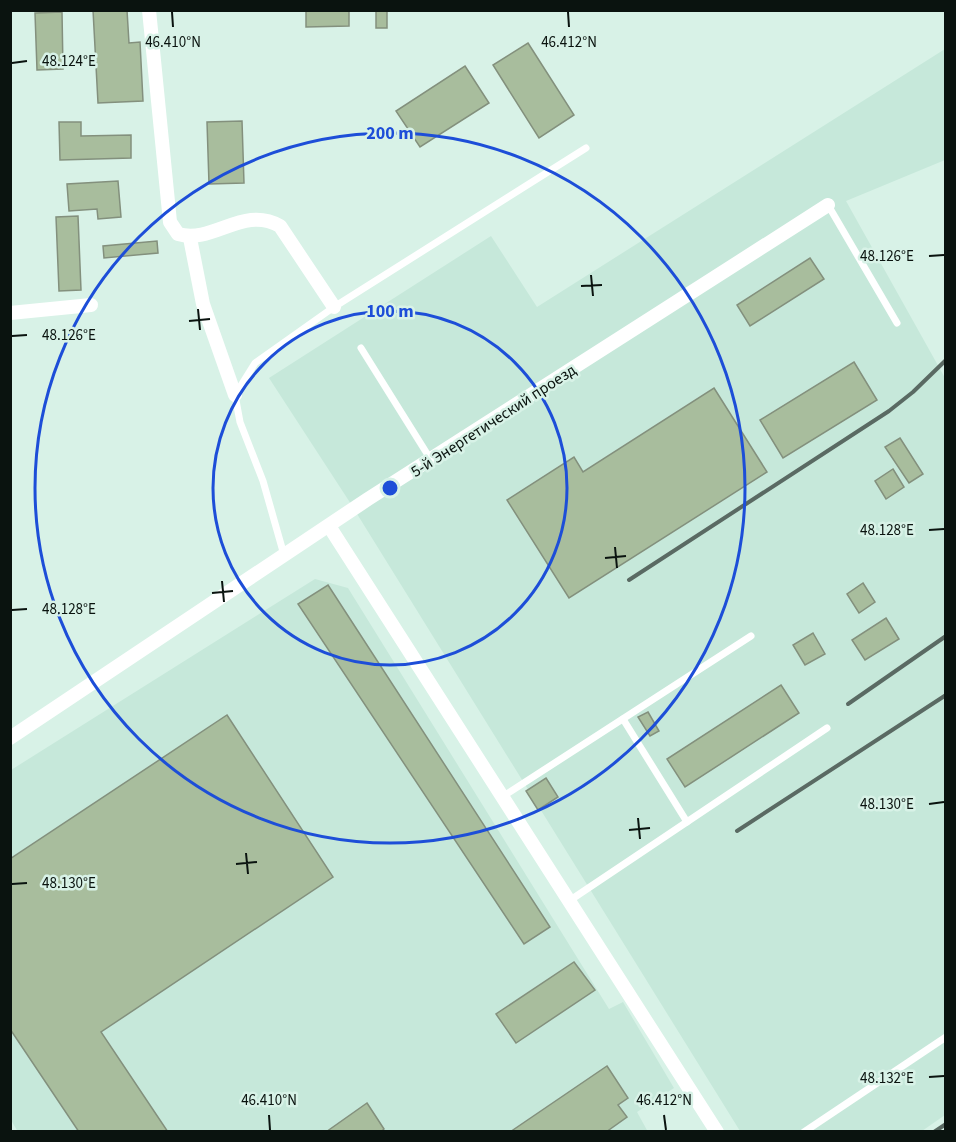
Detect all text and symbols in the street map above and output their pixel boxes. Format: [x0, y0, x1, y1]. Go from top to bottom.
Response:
text: 46.410°N [145, 32, 201, 53]
text: 46.412°N [541, 32, 597, 53]
text: 48.124°E [42, 51, 96, 72]
text: 200 m [366, 121, 414, 146]
text: 48.126°E [860, 246, 914, 267]
text: 100 m [366, 299, 414, 324]
text: 48.126°E [42, 325, 96, 346]
street label: 5-й Энергетический проезд [407, 359, 581, 483]
centre of rings [380, 478, 400, 498]
text: 48.128°E [860, 520, 914, 541]
text: 48.128°E [42, 599, 96, 620]
text: 48.130°E [860, 794, 914, 815]
text: 48.130°E [42, 873, 96, 894]
text: 48.132°E [860, 1068, 914, 1089]
text: 46.410°N [241, 1090, 297, 1111]
text: 46.412°N [636, 1090, 692, 1111]

